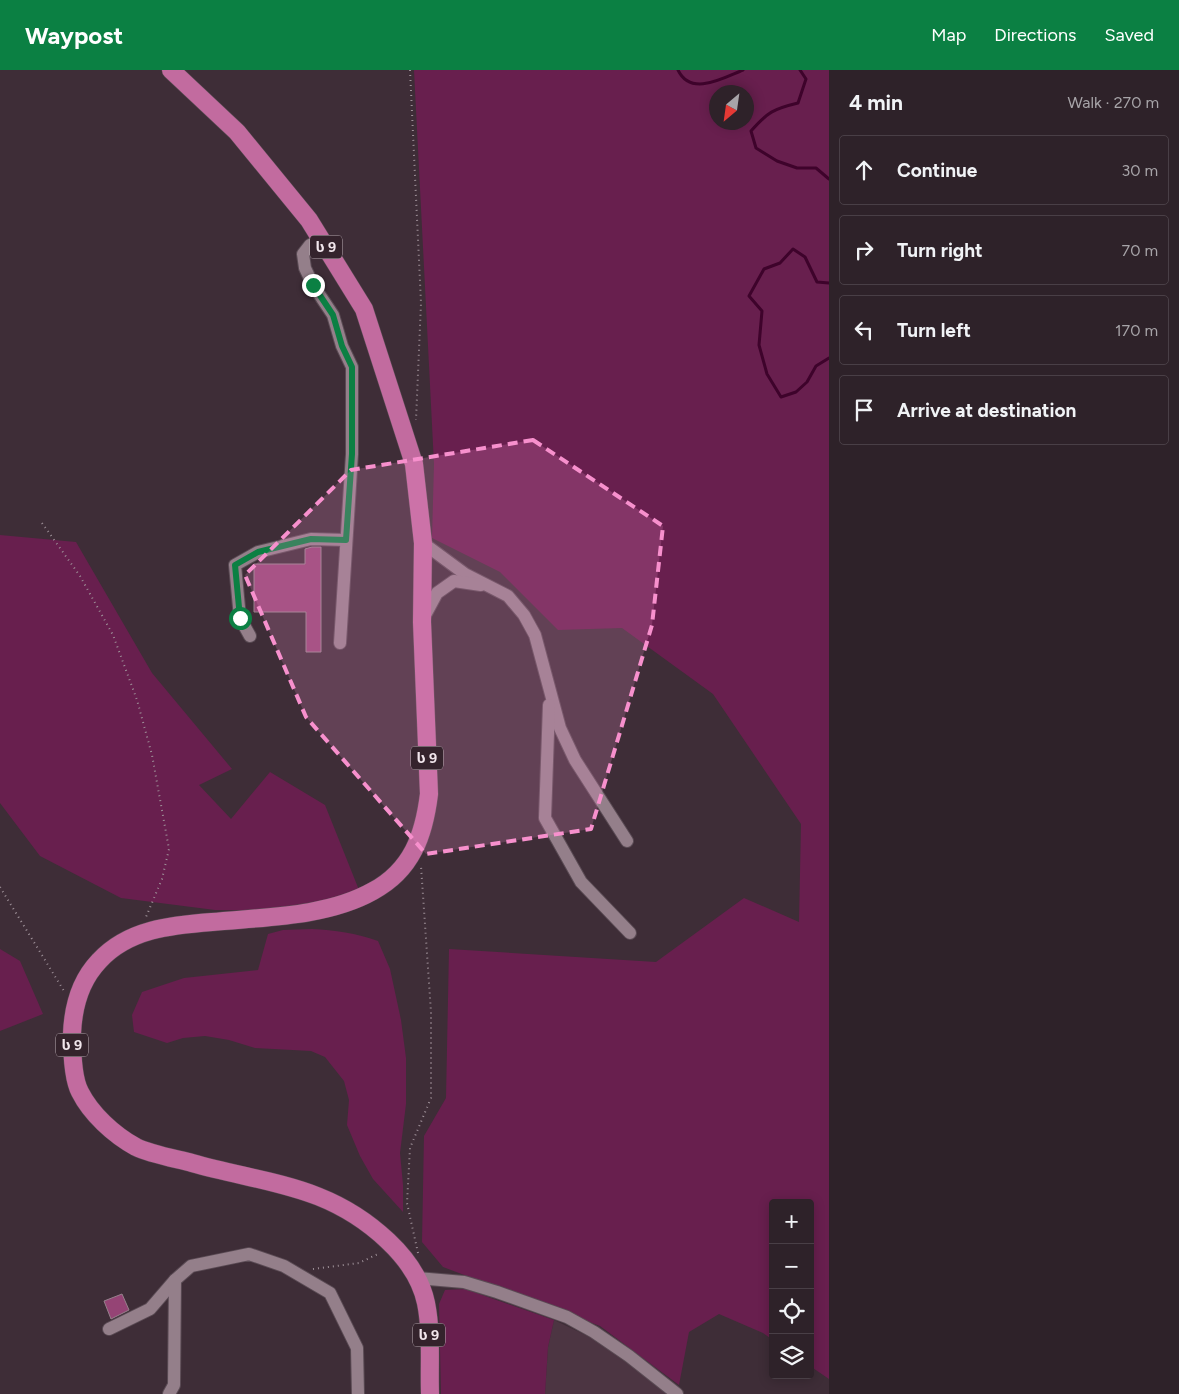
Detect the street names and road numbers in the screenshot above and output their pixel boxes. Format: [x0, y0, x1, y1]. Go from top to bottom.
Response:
road number: ს 9 [310, 236, 342, 258]
road number: ს 9 [411, 746, 443, 770]
road number: ს 9 [56, 1034, 88, 1056]
road number: ს 9 [413, 1324, 445, 1346]

